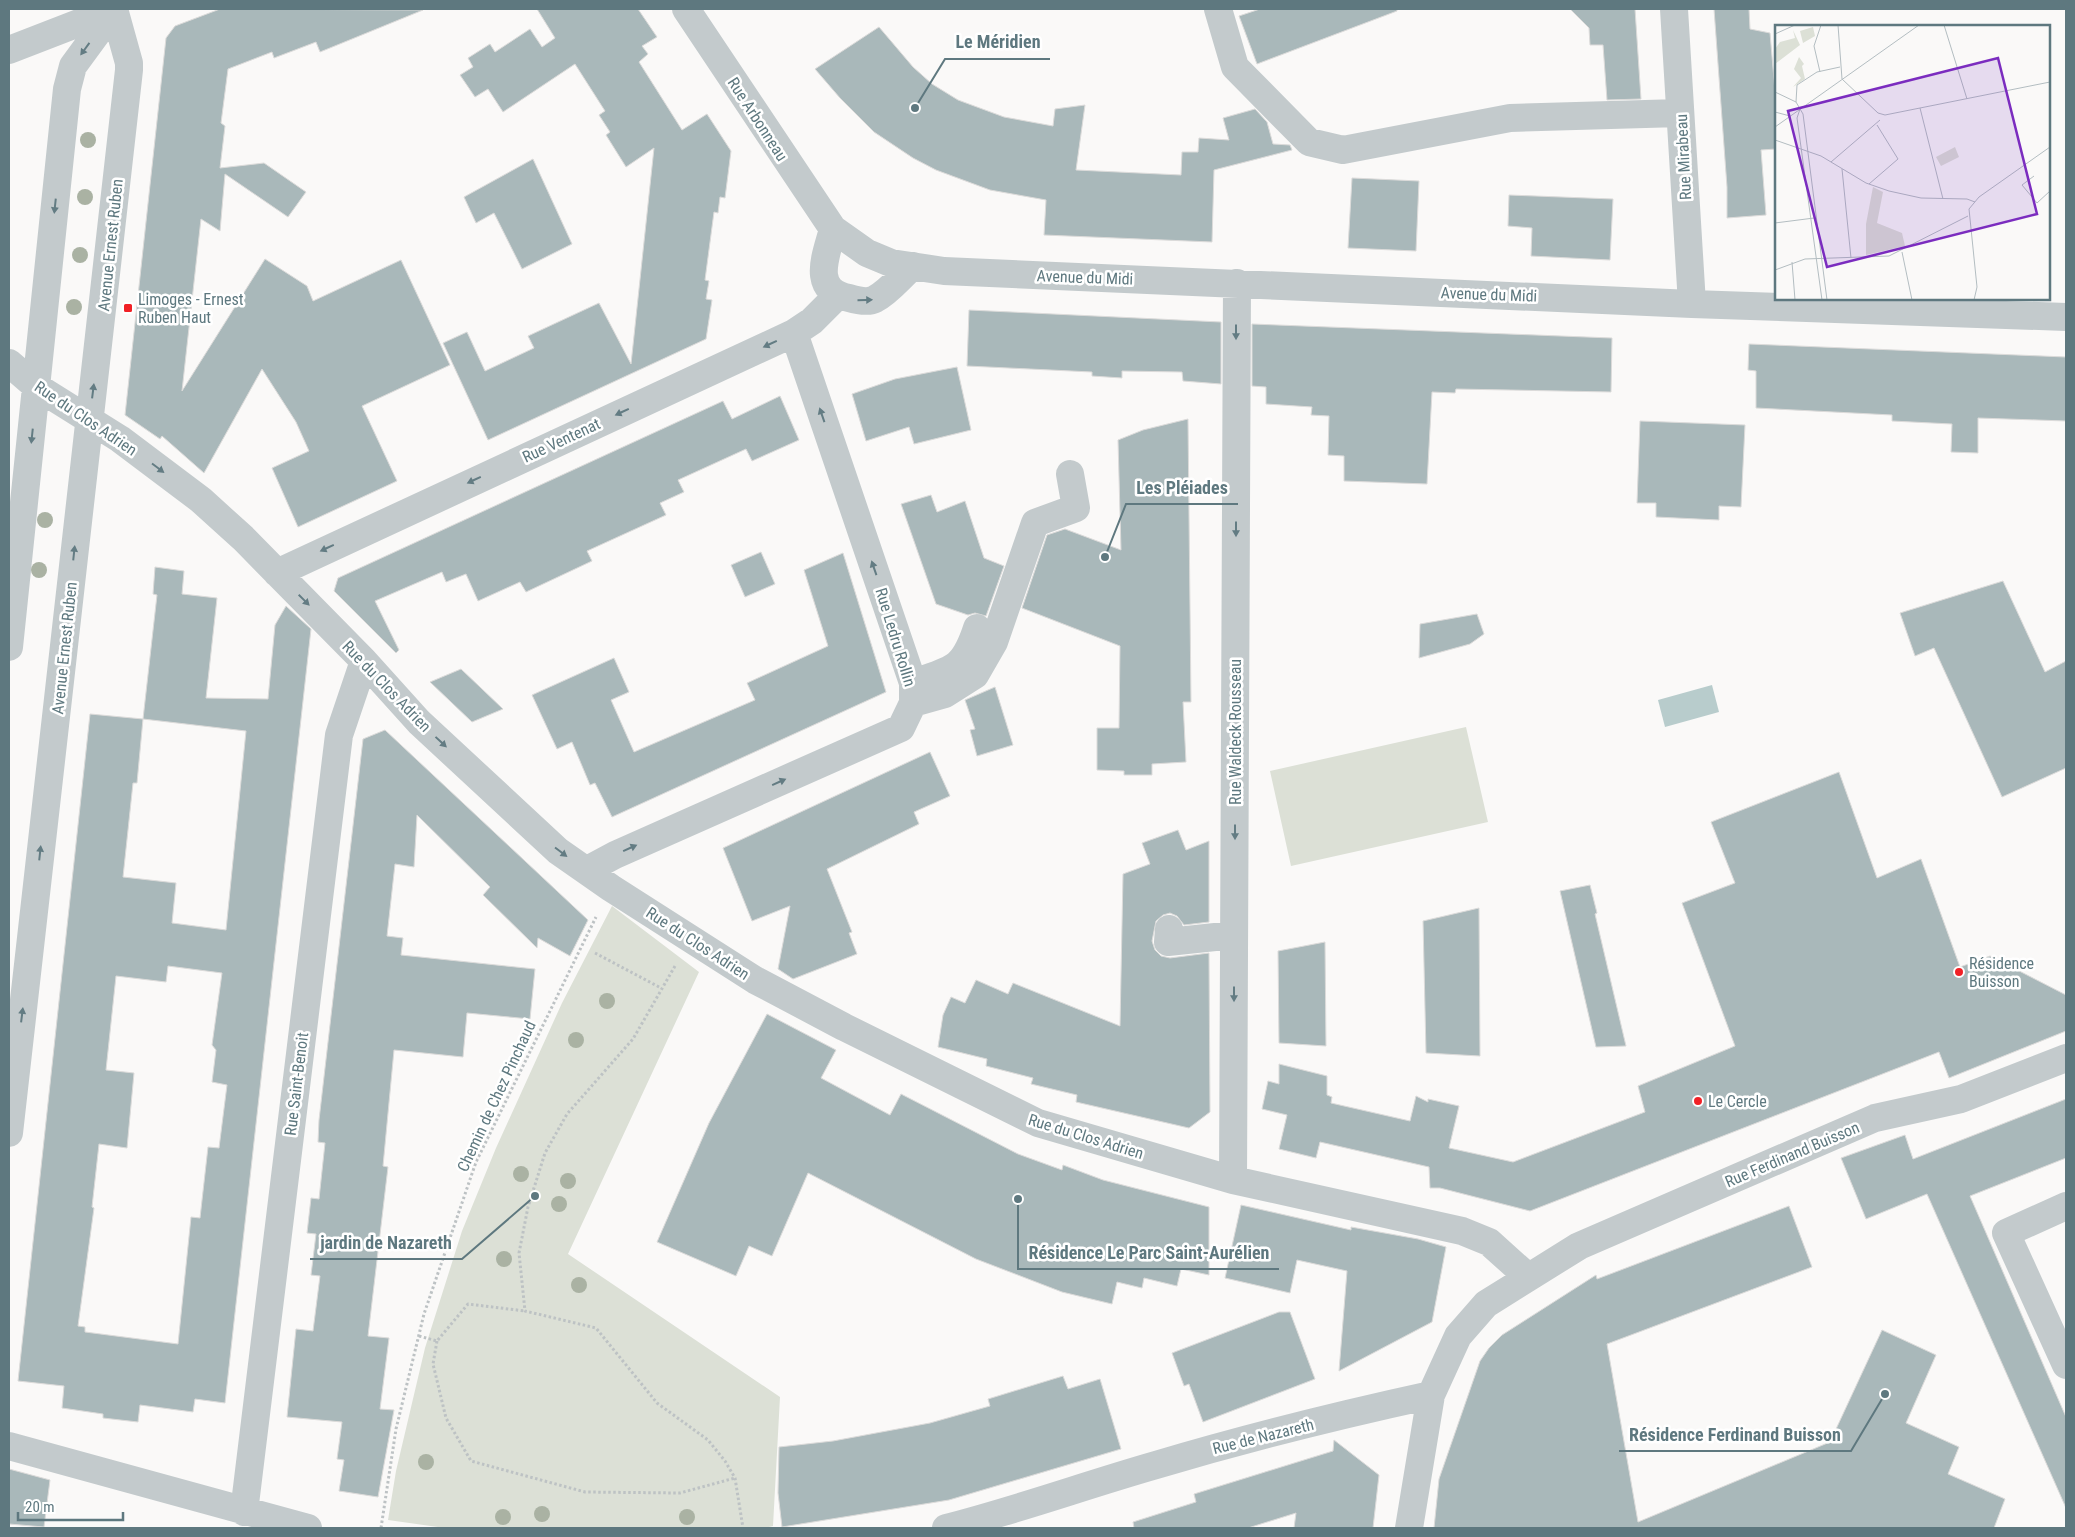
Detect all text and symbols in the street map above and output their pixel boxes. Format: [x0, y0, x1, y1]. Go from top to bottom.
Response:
inset map [1775, 25, 2050, 300]
callout: Le Méridien [945, 26, 1050, 59]
text: Le Méridien [955, 31, 1041, 52]
one-way arrow [80, 42, 90, 56]
street label: Rue Arbonneau [724, 74, 792, 165]
street label: Rue Mirabeau [1672, 113, 1695, 200]
street label: Avenue Ernest Ruben [94, 178, 127, 312]
one-way arrow [51, 199, 59, 215]
street label: Avenue du Midi [1036, 266, 1134, 289]
street label: Avenue du Midi [1440, 283, 1538, 306]
place label: Limoges - Ernest Ruben Haut [138, 290, 244, 327]
one-way arrow [857, 296, 873, 304]
marker: Limoges - Ernest Ruben Haut [122, 302, 134, 314]
one-way arrow [1232, 324, 1240, 340]
one-way arrow [762, 340, 777, 348]
street label: Rue du Clos Adrien [31, 377, 141, 460]
one-way arrow [89, 383, 97, 399]
one-way arrow [818, 407, 825, 422]
one-way arrow [615, 408, 629, 416]
street label: Rue Ventenat [519, 414, 603, 467]
one-way arrow [27, 428, 35, 444]
one-way arrow [151, 462, 164, 473]
callout: Les Pléiades [1126, 471, 1238, 504]
one-way arrow [467, 476, 482, 485]
text: Les Pléiades [1136, 477, 1228, 498]
one-way arrow [1232, 522, 1240, 538]
one-way arrow [70, 545, 78, 561]
one-way arrow [320, 545, 334, 553]
one-way arrow [870, 561, 878, 576]
street label: Avenue Ernest Ruben [48, 581, 81, 715]
street label: Rue Ledru Rollin [872, 586, 920, 689]
one-way arrow [298, 594, 310, 606]
street label: Rue du Clos Adrien [338, 637, 435, 736]
street label: Rue Waldeck Rousseau [1226, 659, 1245, 805]
one-way arrow [435, 736, 447, 748]
one-way arrow [772, 778, 786, 786]
one-way arrow [1230, 824, 1238, 840]
one-way arrow [623, 844, 637, 852]
one-way arrow [36, 845, 44, 861]
one-way arrow [554, 847, 568, 857]
street label: Rue du Clos Adrien [642, 903, 753, 984]
place label: Résidence Buisson [1969, 954, 2034, 991]
marker: Résidence Buisson [1953, 966, 1965, 978]
one-way arrow [1230, 987, 1238, 1003]
one-way arrow [18, 1007, 26, 1023]
street label: Chemin de Chez Pinchaud [453, 1018, 540, 1175]
street label: Rue Saint-Benoit [281, 1031, 312, 1137]
place label: Le Cercle [1708, 1092, 1767, 1111]
marker: Le Cercle [1692, 1095, 1704, 1107]
street label: Rue du Clos Adrien [1026, 1110, 1146, 1163]
street label: Rue Ferdinand Buisson [1722, 1118, 1862, 1191]
callout: jardin de Nazareth [310, 1226, 462, 1259]
text: jardin de Nazareth [319, 1232, 452, 1253]
callout: Résidence Le Parc Saint-Aurélien [1018, 1236, 1279, 1269]
text: Résidence Le Parc Saint-Aurélien [1029, 1242, 1269, 1263]
street label: Rue de Nazareth [1211, 1415, 1316, 1458]
callout: Résidence Ferdinand Buisson [1619, 1418, 1851, 1451]
text: Résidence Ferdinand Buisson [1629, 1424, 1841, 1445]
scale bar [18, 1490, 122, 1522]
text: 20 m [25, 1498, 55, 1516]

